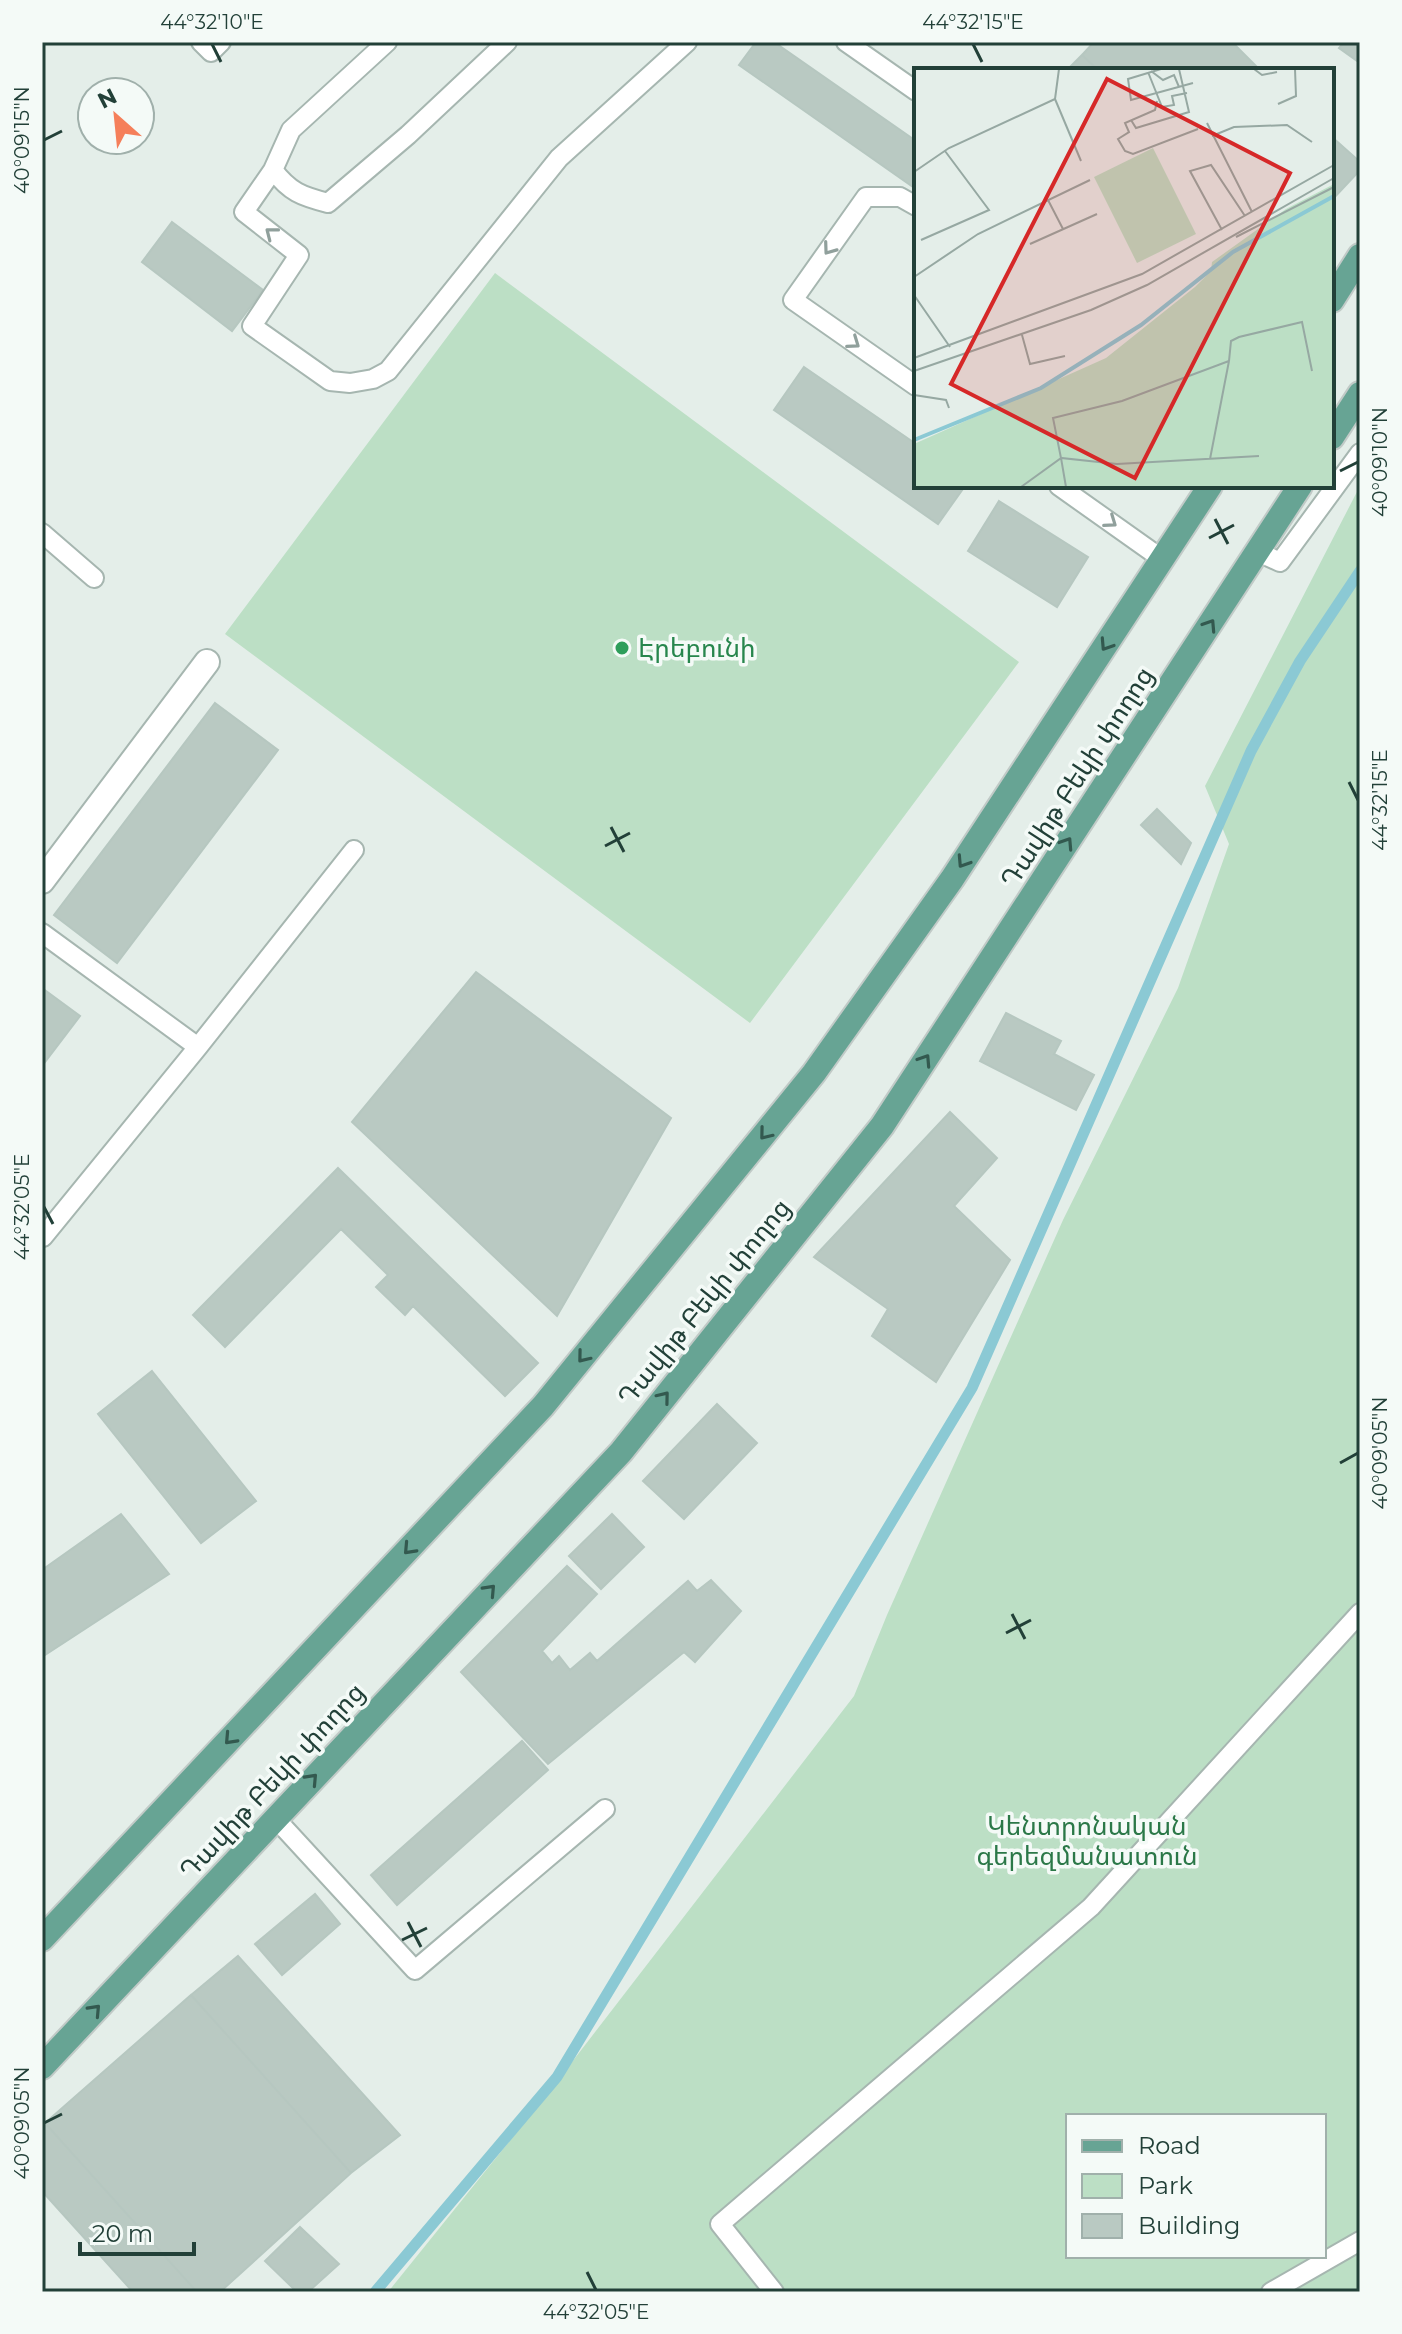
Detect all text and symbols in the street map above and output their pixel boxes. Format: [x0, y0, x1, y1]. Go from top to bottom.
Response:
text: 44°32'10"E [160, 10, 264, 34]
text: 44°32'15"E [922, 10, 1024, 34]
inset map [914, 68, 1334, 488]
north arrow [76, 76, 156, 156]
text: N [93, 83, 121, 115]
text: 40°09'15"N [10, 86, 34, 194]
one-way arrow [266, 229, 280, 243]
one-way arrow [825, 240, 839, 254]
one-way arrow [846, 333, 860, 348]
text: 40°09'10"N [1368, 407, 1392, 517]
one-way arrow [1102, 512, 1116, 527]
one-way arrow [1200, 620, 1215, 634]
place label: Էրեբունի [638, 632, 756, 664]
one-way arrow [1101, 636, 1116, 651]
marker: Էրեբունի [613, 639, 631, 657]
street label: Դավիթ Բեկի փողոց [994, 661, 1160, 893]
text: 44°32'15"E [1368, 749, 1392, 851]
one-way arrow [1058, 837, 1073, 852]
one-way arrow [958, 853, 973, 868]
one-way arrow [915, 1055, 930, 1069]
one-way arrow [760, 1124, 775, 1139]
text: 44°32'05"E [10, 1154, 34, 1260]
street label: Դավիթ Բեկի փողոց [611, 1192, 797, 1412]
one-way arrow [578, 1348, 593, 1362]
one-way arrow [654, 1392, 669, 1406]
text: 40°09'05"N [1368, 1397, 1392, 1509]
one-way arrow [403, 1540, 418, 1554]
one-way arrow [481, 1585, 495, 1599]
street label: Դավիթ Բեկի փողոց [173, 1676, 371, 1886]
one-way arrow [225, 1730, 240, 1744]
one-way arrow [302, 1774, 316, 1789]
park label: Կենտրոնական գերեզմանատուն [976, 1810, 1198, 1872]
one-way arrow [86, 2005, 101, 2019]
text: 40°09'05"N [10, 2067, 34, 2179]
legend [1066, 2114, 1326, 2258]
text: Road [1138, 2131, 1201, 2160]
text: Park [1138, 2171, 1193, 2200]
scale bar [80, 2206, 194, 2256]
text: Building [1138, 2211, 1241, 2240]
text: 20 m [92, 2219, 153, 2248]
text: 44°32'05"E [543, 2300, 649, 2324]

